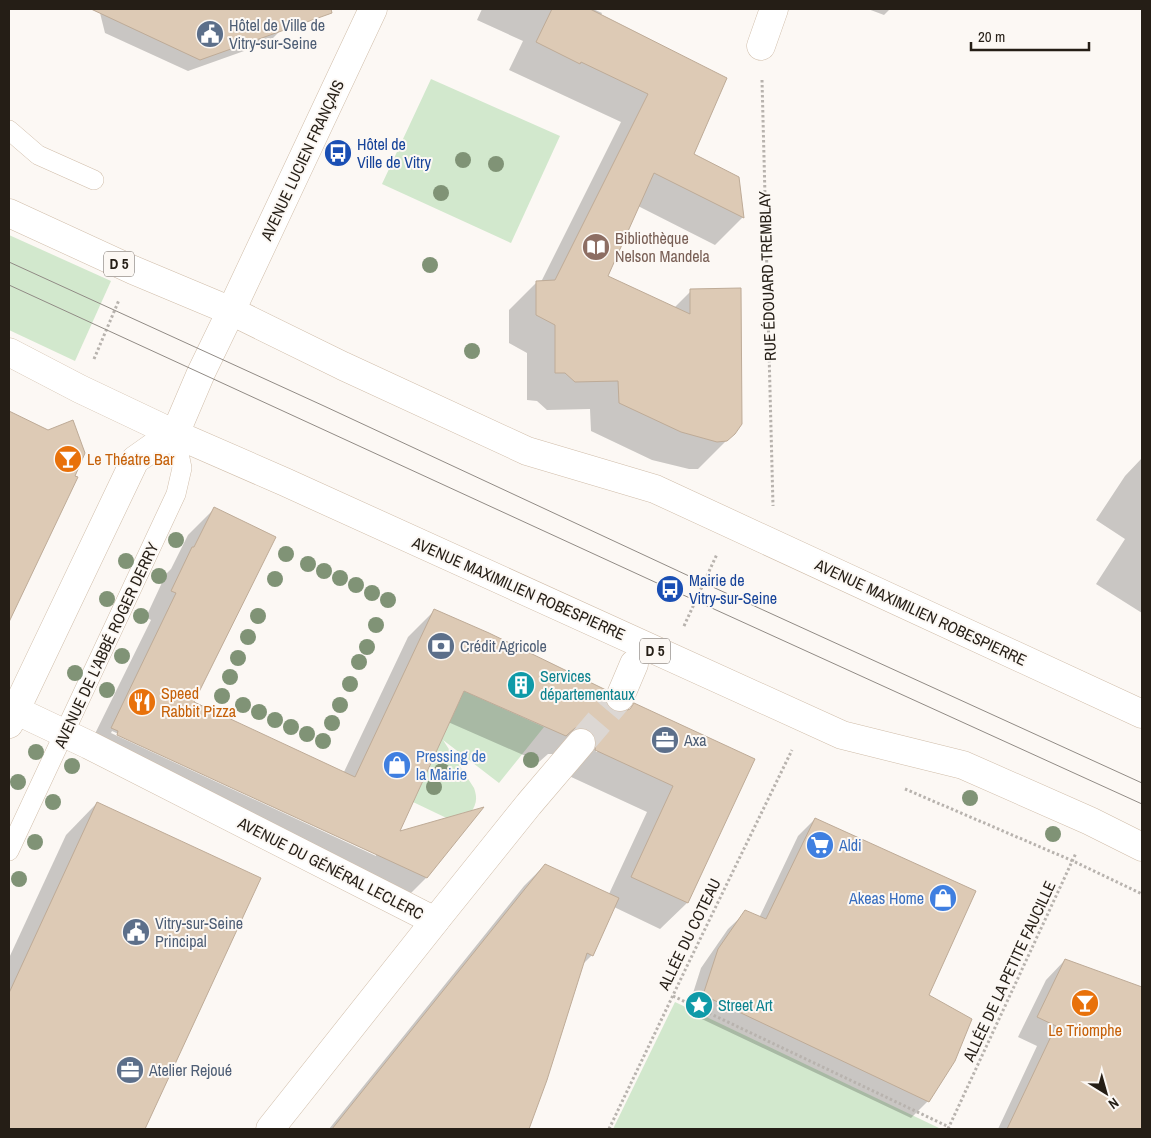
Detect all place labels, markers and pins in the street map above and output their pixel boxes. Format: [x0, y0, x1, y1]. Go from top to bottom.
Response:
place label: Hôtel de Ville de Vitry-sur-Seine [229, 14, 325, 54]
public building icon: Hôtel de Ville de Vitry-sur-Seine [195, 19, 225, 49]
place label: Hôtel de Ville de Vitry [357, 133, 431, 173]
bus stop icon: Hôtel de Ville de Vitry [323, 138, 353, 168]
place label: Bibliothèque Nelson Mandela [615, 227, 711, 267]
library icon: Bibliothèque Nelson Mandela [581, 232, 611, 262]
bar icon: Le Théatre Bar [53, 444, 83, 474]
place label: Le Théatre Bar [87, 448, 175, 470]
place label: Mairie de Vitry-sur-Seine [689, 569, 777, 609]
bus stop icon: Mairie de Vitry-sur-Seine [655, 574, 685, 604]
bank icon: Crédit Agricole [426, 631, 456, 661]
place label: Crédit Agricole [460, 635, 547, 657]
place label: Services départementaux [540, 665, 635, 705]
building icon: Services départementaux [506, 670, 536, 700]
place label: Speed Rabbit Pizza [161, 682, 237, 722]
restaurant icon: Speed Rabbit Pizza [127, 687, 157, 717]
office icon: Axa [650, 725, 680, 755]
place label: Axa [683, 729, 707, 751]
place label: Pressing de la Mairie [416, 745, 486, 785]
shop icon: Pressing de la Mairie [382, 750, 412, 780]
supermarket icon: Aldi [805, 830, 835, 860]
place label: Aldi [838, 834, 862, 856]
shop icon: Akeas Home [928, 883, 958, 913]
place label: Akeas Home [848, 887, 924, 909]
place label: Vitry-sur-Seine Principal [155, 912, 243, 952]
public building icon: Vitry-sur-Seine Principal [121, 917, 151, 947]
bar icon: Le Triomphe [1070, 988, 1100, 1018]
place icon: Street Art [684, 990, 714, 1020]
place label: Street Art [718, 994, 773, 1016]
place label: Le Triomphe [1048, 1019, 1122, 1041]
office icon: Atelier Rejoué [115, 1055, 145, 1085]
place label: Atelier Rejoué [148, 1059, 232, 1081]

